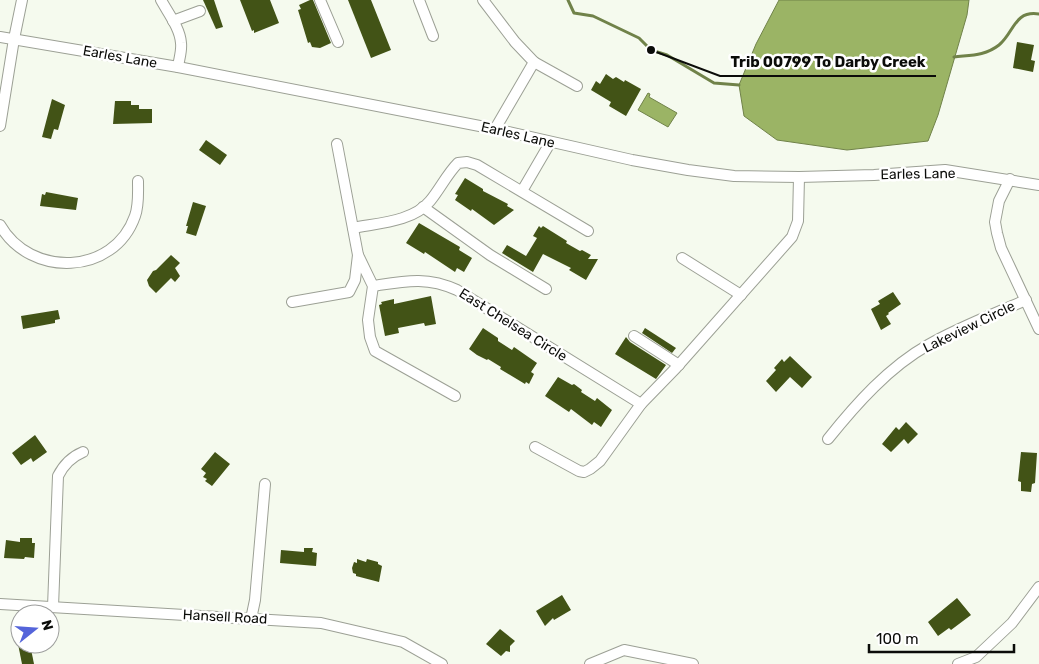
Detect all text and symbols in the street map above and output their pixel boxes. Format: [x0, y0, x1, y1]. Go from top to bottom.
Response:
street label: Earles Lane [81, 42, 159, 72]
callout: Trib 00799 To Darby Creek [720, 46, 936, 76]
text: Trib 00799 To Darby Creek [730, 53, 926, 71]
street label: Earles Lane [479, 118, 557, 152]
street label: Earles Lane [880, 165, 956, 183]
street label: East Chelsea Circle [456, 285, 570, 365]
street label: Lakeview Circle [920, 297, 1018, 357]
north arrow [10, 604, 60, 654]
street label: Hansell Road [182, 606, 268, 628]
text: N [37, 618, 57, 633]
scale bar [869, 622, 1014, 654]
text: 100 m [876, 630, 918, 648]

